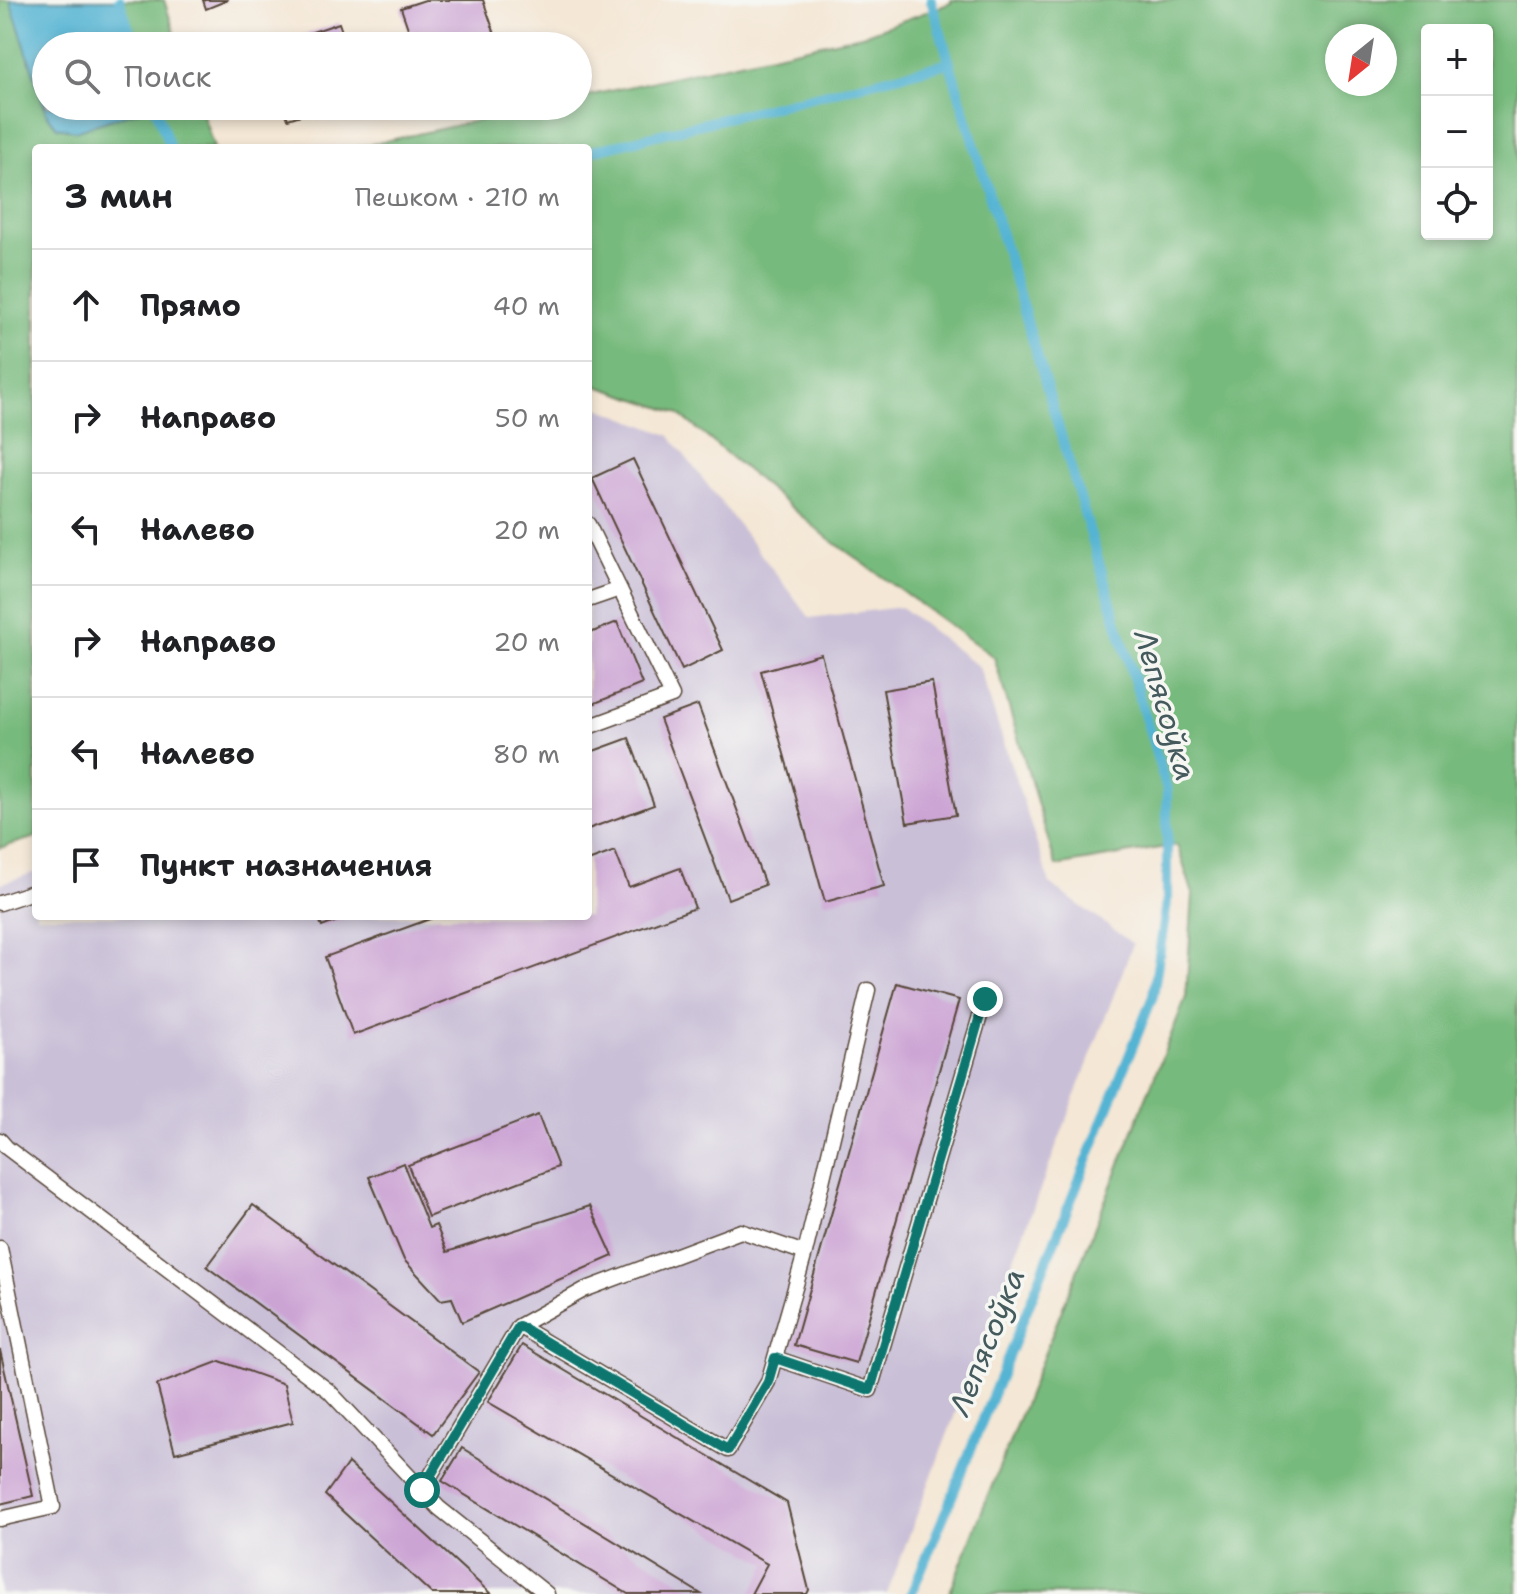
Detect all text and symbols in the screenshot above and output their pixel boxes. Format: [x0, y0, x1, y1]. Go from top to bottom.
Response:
north arrow [1325, 24, 1397, 96]
map controls [1421, 24, 1493, 240]
button: + [1421, 24, 1493, 96]
search box [32, 32, 592, 120]
icon: search [60, 54, 104, 98]
text: Поиск [124, 56, 212, 97]
button: − [1421, 96, 1493, 168]
button: locate [1421, 168, 1493, 240]
text: 3 мин [64, 173, 173, 219]
text: Пешком · 210 m [355, 179, 560, 214]
icon: ahead [64, 283, 108, 327]
text: Прямо [140, 285, 241, 326]
text: 40 m [493, 288, 560, 323]
icon: right [64, 395, 108, 439]
text: Направо [140, 397, 276, 438]
text: 50 m [495, 400, 560, 435]
icon: left [64, 507, 108, 551]
text: Налево [140, 509, 255, 550]
text: 20 m [493, 512, 560, 547]
icon: right [64, 619, 108, 663]
text: Направо [140, 621, 276, 662]
text: 20 m [493, 624, 560, 659]
water label: Лепясоўка [1124, 624, 1207, 785]
icon: left [64, 731, 108, 775]
text: Налево [140, 733, 255, 774]
text: 80 m [493, 736, 560, 771]
icon: arrive [64, 843, 108, 887]
text: Пункт назначения [140, 845, 432, 886]
route end [967, 981, 1003, 1017]
water label: Лепясоўка [938, 1262, 1035, 1422]
route start [404, 1472, 440, 1508]

